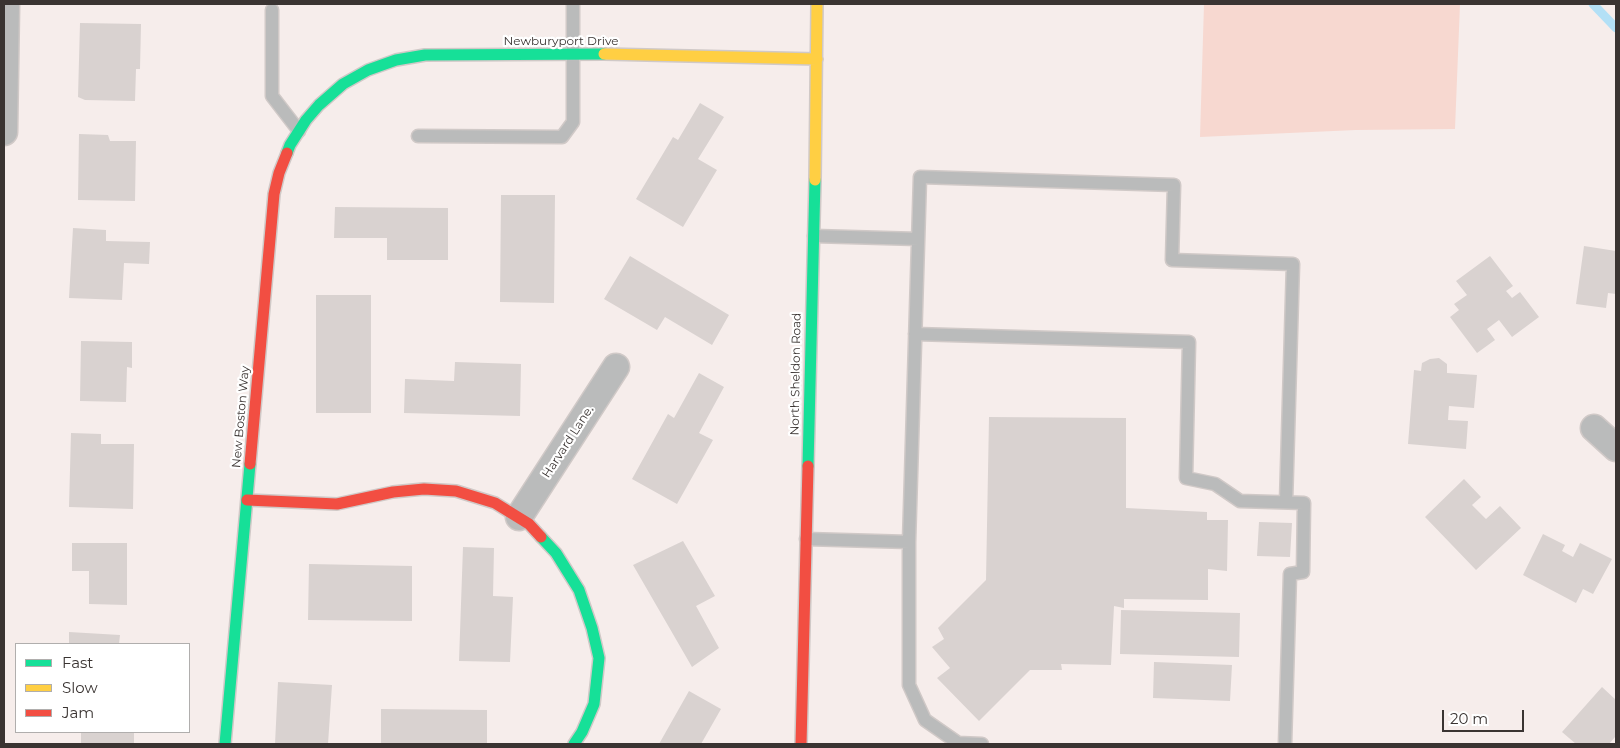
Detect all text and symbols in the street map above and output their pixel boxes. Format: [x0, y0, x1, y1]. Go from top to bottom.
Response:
street label: Newburyport Drive [504, 34, 618, 48]
street label: North Sheldon Road [788, 313, 804, 435]
street label: New Boston Way [229, 365, 253, 469]
street label: Harvard Lane. [539, 403, 597, 481]
legend [15, 643, 190, 733]
text: Fast [62, 653, 93, 672]
text: Slow [62, 678, 98, 697]
scale bar [1445, 700, 1528, 732]
text: Jam [62, 703, 94, 722]
text: 20 m [1450, 709, 1488, 728]

